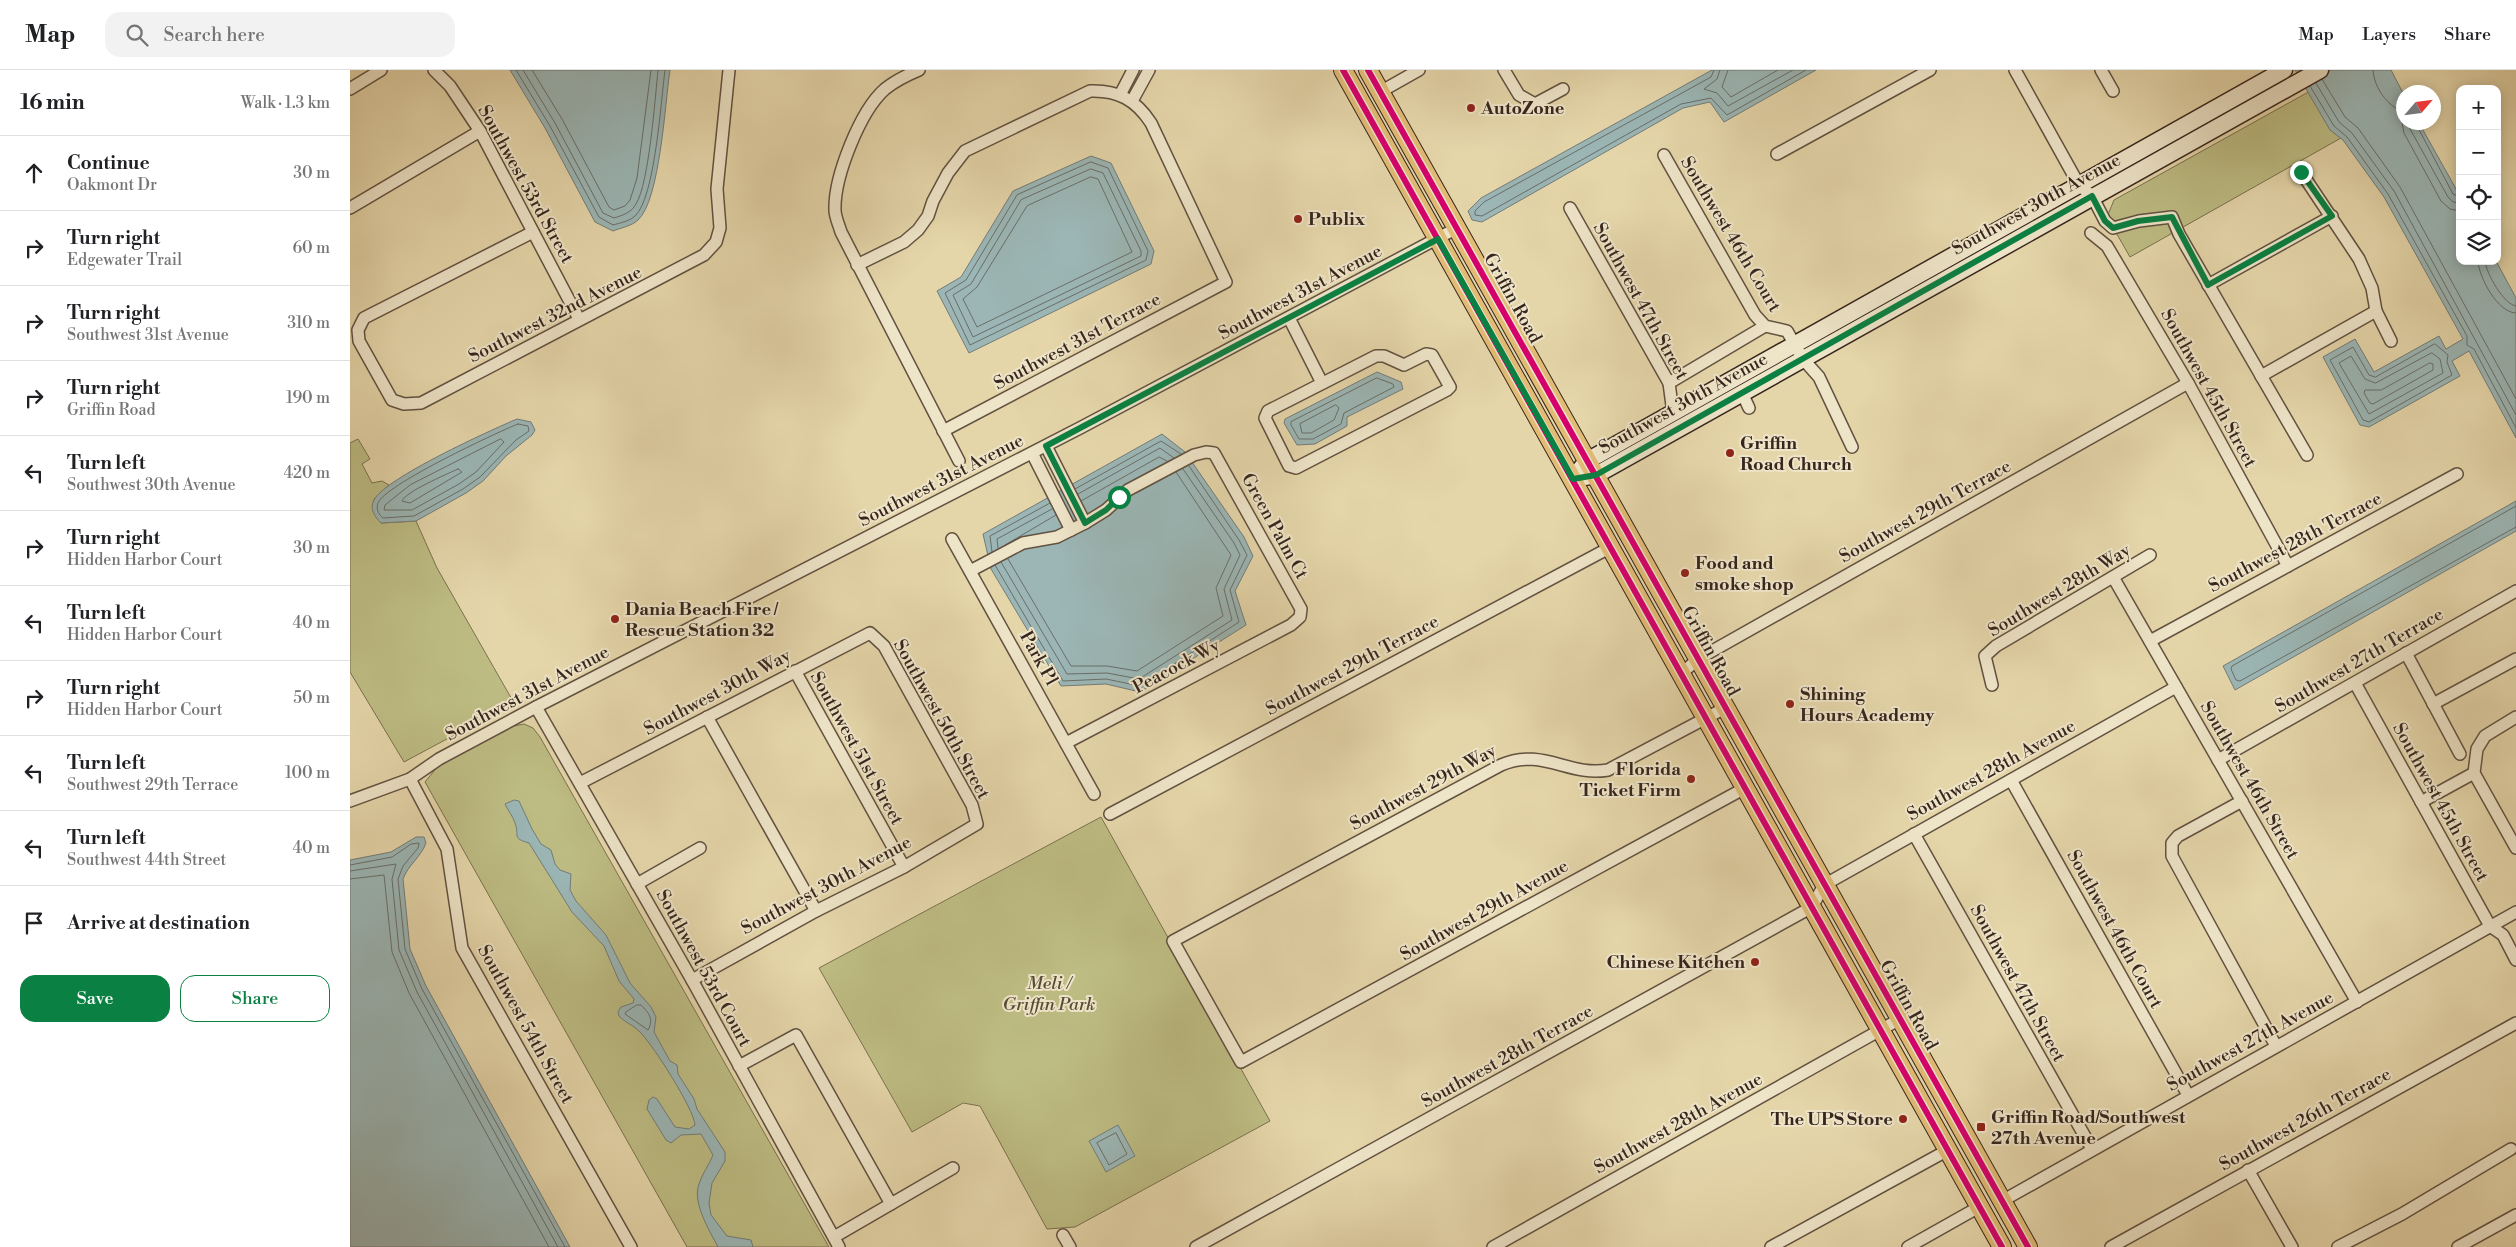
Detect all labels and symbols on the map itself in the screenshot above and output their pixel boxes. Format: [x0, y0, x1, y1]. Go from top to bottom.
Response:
north arrow [2396, 85, 2441, 130]
place label: AutoZone [1480, 97, 1565, 120]
street label: Southwest 53rd Street [472, 101, 579, 268]
marker: AutoZone [1465, 102, 1477, 114]
street label: Southwest 30th Avenue [1948, 148, 2125, 260]
street label: Southwest 46th Court [1675, 152, 1786, 317]
route end [2290, 161, 2313, 184]
place label: Publix [1308, 208, 1366, 231]
marker: Publix [1292, 213, 1304, 225]
street label: Southwest 47th Street [1588, 219, 1694, 385]
street label: Southwest 31st Avenue [1214, 240, 1386, 345]
street label: Griffin Road [1478, 249, 1547, 348]
street label: Southwest 32nd Avenue [465, 261, 646, 368]
street label: Southwest 31st Terrace [990, 288, 1165, 395]
street label: Southwest 45th Street [2155, 305, 2262, 472]
street label: Southwest 30th Avenue [1595, 347, 1772, 459]
street label: Southwest 31st Avenue [855, 429, 1028, 532]
place label: Griffin Road Church [1740, 432, 1852, 476]
marker: Griffin Road Church [1724, 447, 1736, 459]
street label: Southwest 29th Terrace [1835, 455, 2015, 568]
street label: Green Palm Ct [1236, 469, 1313, 584]
route start [1108, 486, 1131, 509]
street label: Southwest 28th Terrace [2205, 487, 2386, 598]
street label: Southwest 28th Way [1984, 539, 2135, 642]
place label: Food and smoke shop [1695, 552, 1794, 596]
marker: Food and smoke shop [1679, 567, 1691, 579]
place label: Dania Beach Fire / Rescue Station 32 [625, 598, 779, 642]
street label: Griffin Road [1676, 602, 1745, 701]
street label: Southwest 27th Terrace [2271, 603, 2448, 718]
street label: Southwest 29th Terrace [1262, 610, 1443, 721]
marker: Dania Beach Fire / Rescue Station 32 [609, 613, 621, 625]
street label: Park Pl [1014, 627, 1063, 690]
street label: Peacock Wy [1129, 634, 1224, 699]
street label: Southwest 50th Street [888, 635, 995, 804]
street label: Southwest 31st Avenue [441, 641, 613, 746]
street label: Southwest 30th Way [640, 644, 795, 741]
street label: Southwest 51st Street [805, 667, 909, 830]
place label: Shining Hours Academy [1800, 683, 1935, 727]
street label: Southwest 46th Street [2195, 697, 2305, 864]
marker: Shining Hours Academy [1784, 698, 1796, 710]
street label: Southwest 28th Avenue [1903, 715, 2080, 826]
street label: Southwest 45th Street [2387, 719, 2494, 886]
street label: Southwest 29th Way [1346, 739, 1501, 836]
place label: Florida Ticket Firm [1580, 758, 1682, 802]
marker: Florida Ticket Firm [1685, 773, 1697, 785]
street label: Southwest 30th Avenue [737, 831, 915, 940]
street label: Southwest 46th Court [2061, 846, 2168, 1013]
street label: Southwest 29th Avenue [1396, 855, 1572, 966]
street label: Southwest 53rd Court [651, 886, 757, 1051]
street label: Southwest 47th Street [1965, 901, 2071, 1067]
street label: Southwest 54th Street [472, 941, 579, 1108]
place label: Chinese Kitchen [1607, 951, 1745, 974]
marker: Chinese Kitchen [1749, 956, 1761, 968]
street label: Griffin Road [1874, 956, 1943, 1055]
park label: Meli / Griffin Park [1003, 972, 1095, 1016]
street label: Southwest 27th Avenue [2163, 986, 2338, 1097]
street label: Southwest 28th Terrace [1417, 1000, 1597, 1113]
street label: Southwest 26th Terrace [2215, 1063, 2395, 1176]
street label: Southwest 28th Avenue [1590, 1068, 1767, 1179]
place label: Griffin Road/Southwest 27th Avenue [1991, 1106, 2186, 1150]
place label: The UPS Store [1771, 1108, 1893, 1131]
marker: The UPS Store [1897, 1113, 1909, 1125]
marker: Griffin Road/Southwest 27th Avenue [1975, 1121, 1987, 1133]

